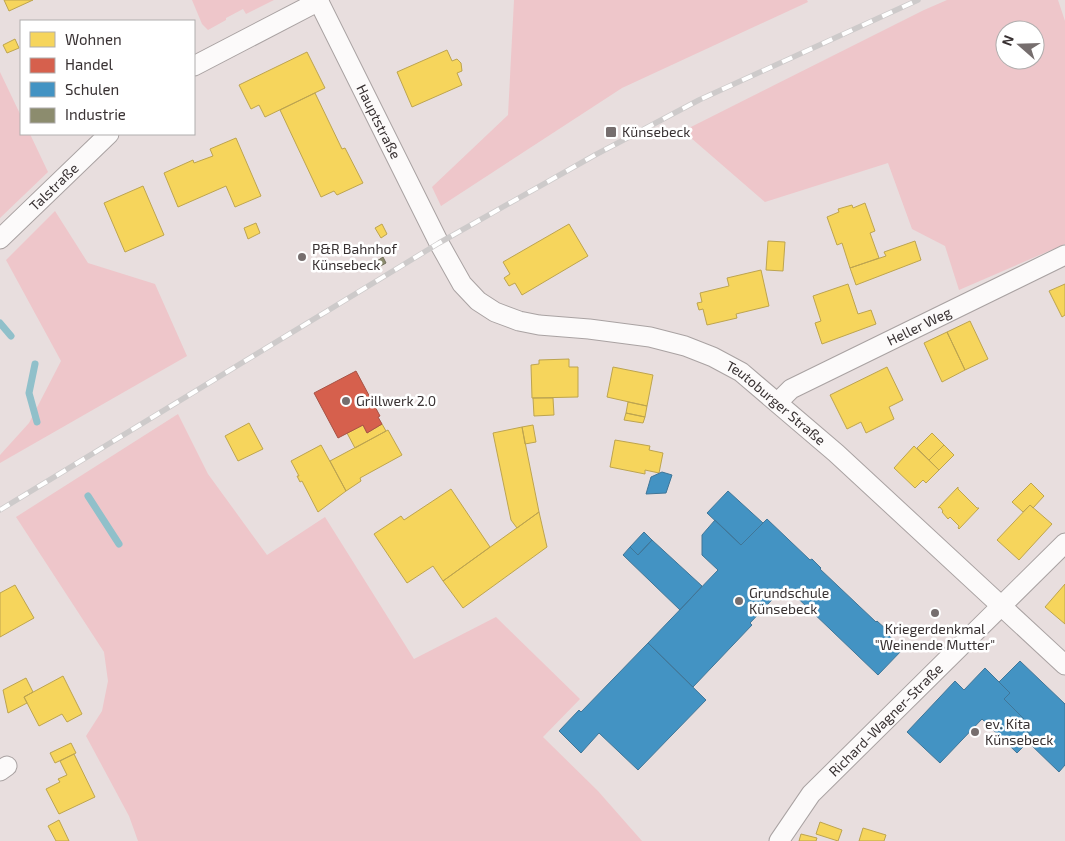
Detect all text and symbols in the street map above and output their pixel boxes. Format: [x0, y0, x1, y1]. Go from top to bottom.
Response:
legend [20, 20, 195, 135]
north arrow [995, 20, 1045, 70]
text: Wohnen [65, 30, 122, 48]
text: N [998, 33, 1017, 48]
text: Handel [65, 55, 114, 73]
text: Schulen [65, 80, 119, 98]
street label: Hauptstraße [353, 81, 405, 162]
text: Industrie [65, 105, 126, 123]
place label: Künsebeck [622, 123, 690, 140]
marker: Künsebeck [604, 125, 618, 139]
street label: Talstraße [26, 159, 82, 214]
place label: P&R Bahnhof Künsebeck [312, 240, 398, 273]
marker: P&R Bahnhof Künsebeck [296, 251, 308, 263]
street label: Heller Weg [884, 303, 954, 349]
street label: Teutoburger Straße [723, 357, 829, 448]
place label: Grillwerk 2.0 [356, 392, 436, 409]
marker: Grillwerk 2.0 [340, 395, 352, 407]
place label: Grundschule Künsebeck [749, 584, 829, 617]
marker: Grundschule Künsebeck [733, 595, 745, 607]
marker: Kriegerdenkmal "Weinende Mutter" [929, 607, 941, 619]
place label: Kriegerdenkmal "Weinende Mutter" [875, 620, 995, 653]
street label: Richard-Wagner-Straße [825, 660, 946, 780]
place label: ev. Kita Künsebeck [985, 715, 1053, 748]
marker: ev. Kita Künsebeck [969, 726, 981, 738]

